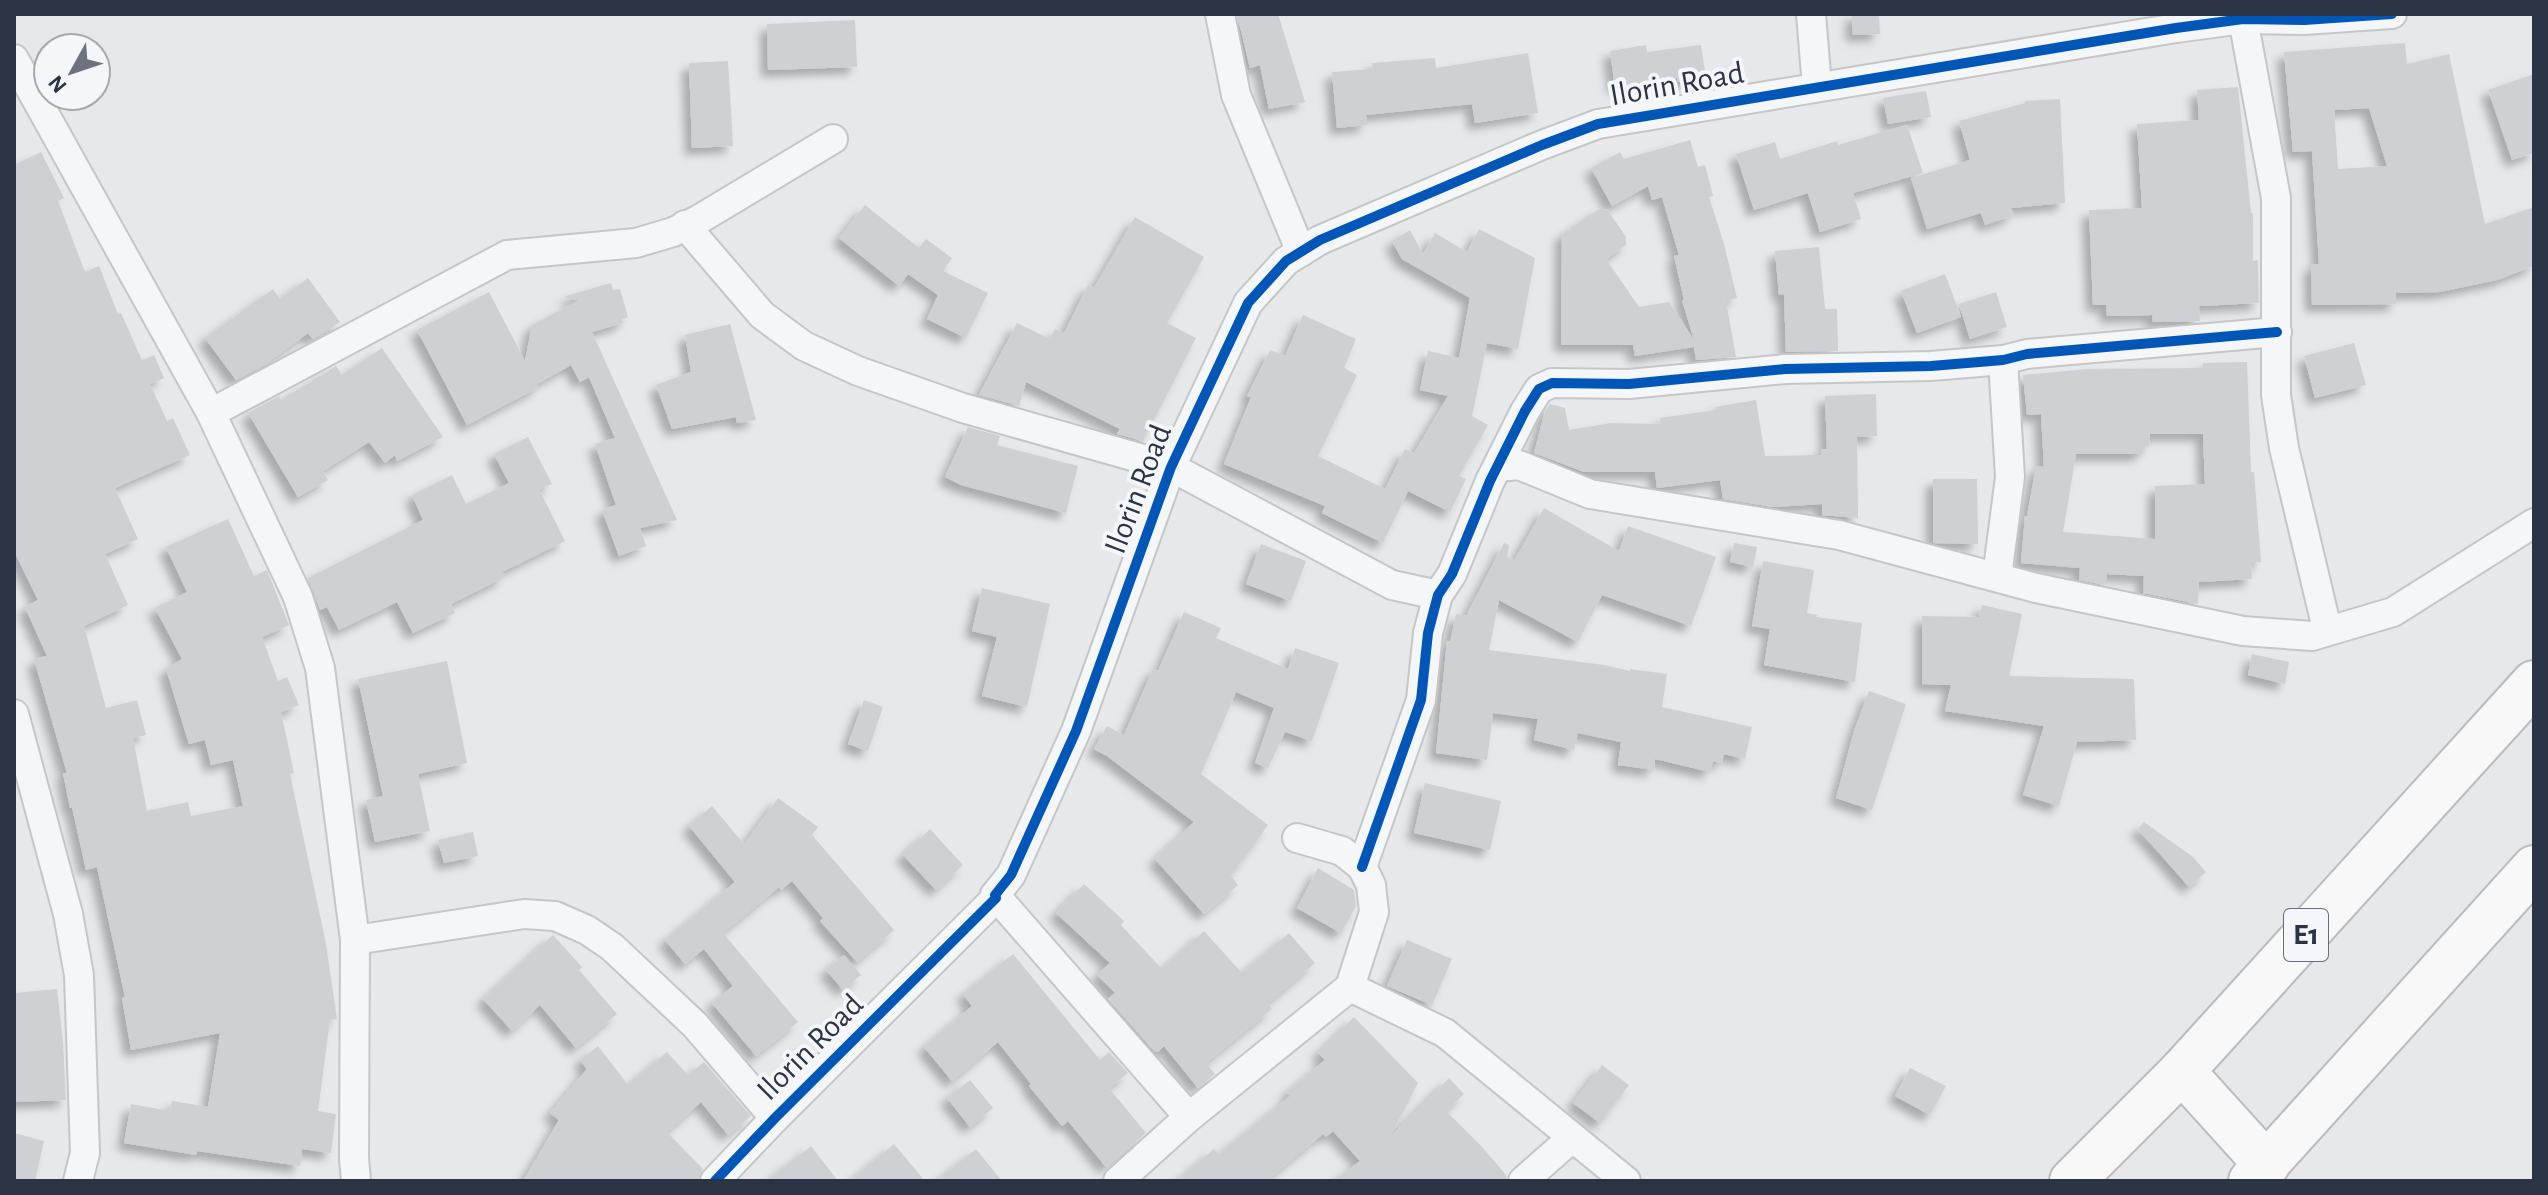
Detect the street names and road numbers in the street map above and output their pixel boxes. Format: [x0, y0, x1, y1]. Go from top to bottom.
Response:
street label: Ilorin Road [1608, 56, 1746, 112]
street label: Ilorin Road [1099, 420, 1177, 558]
road number: E1 [2284, 909, 2328, 961]
street label: Ilorin Road [751, 988, 869, 1106]

